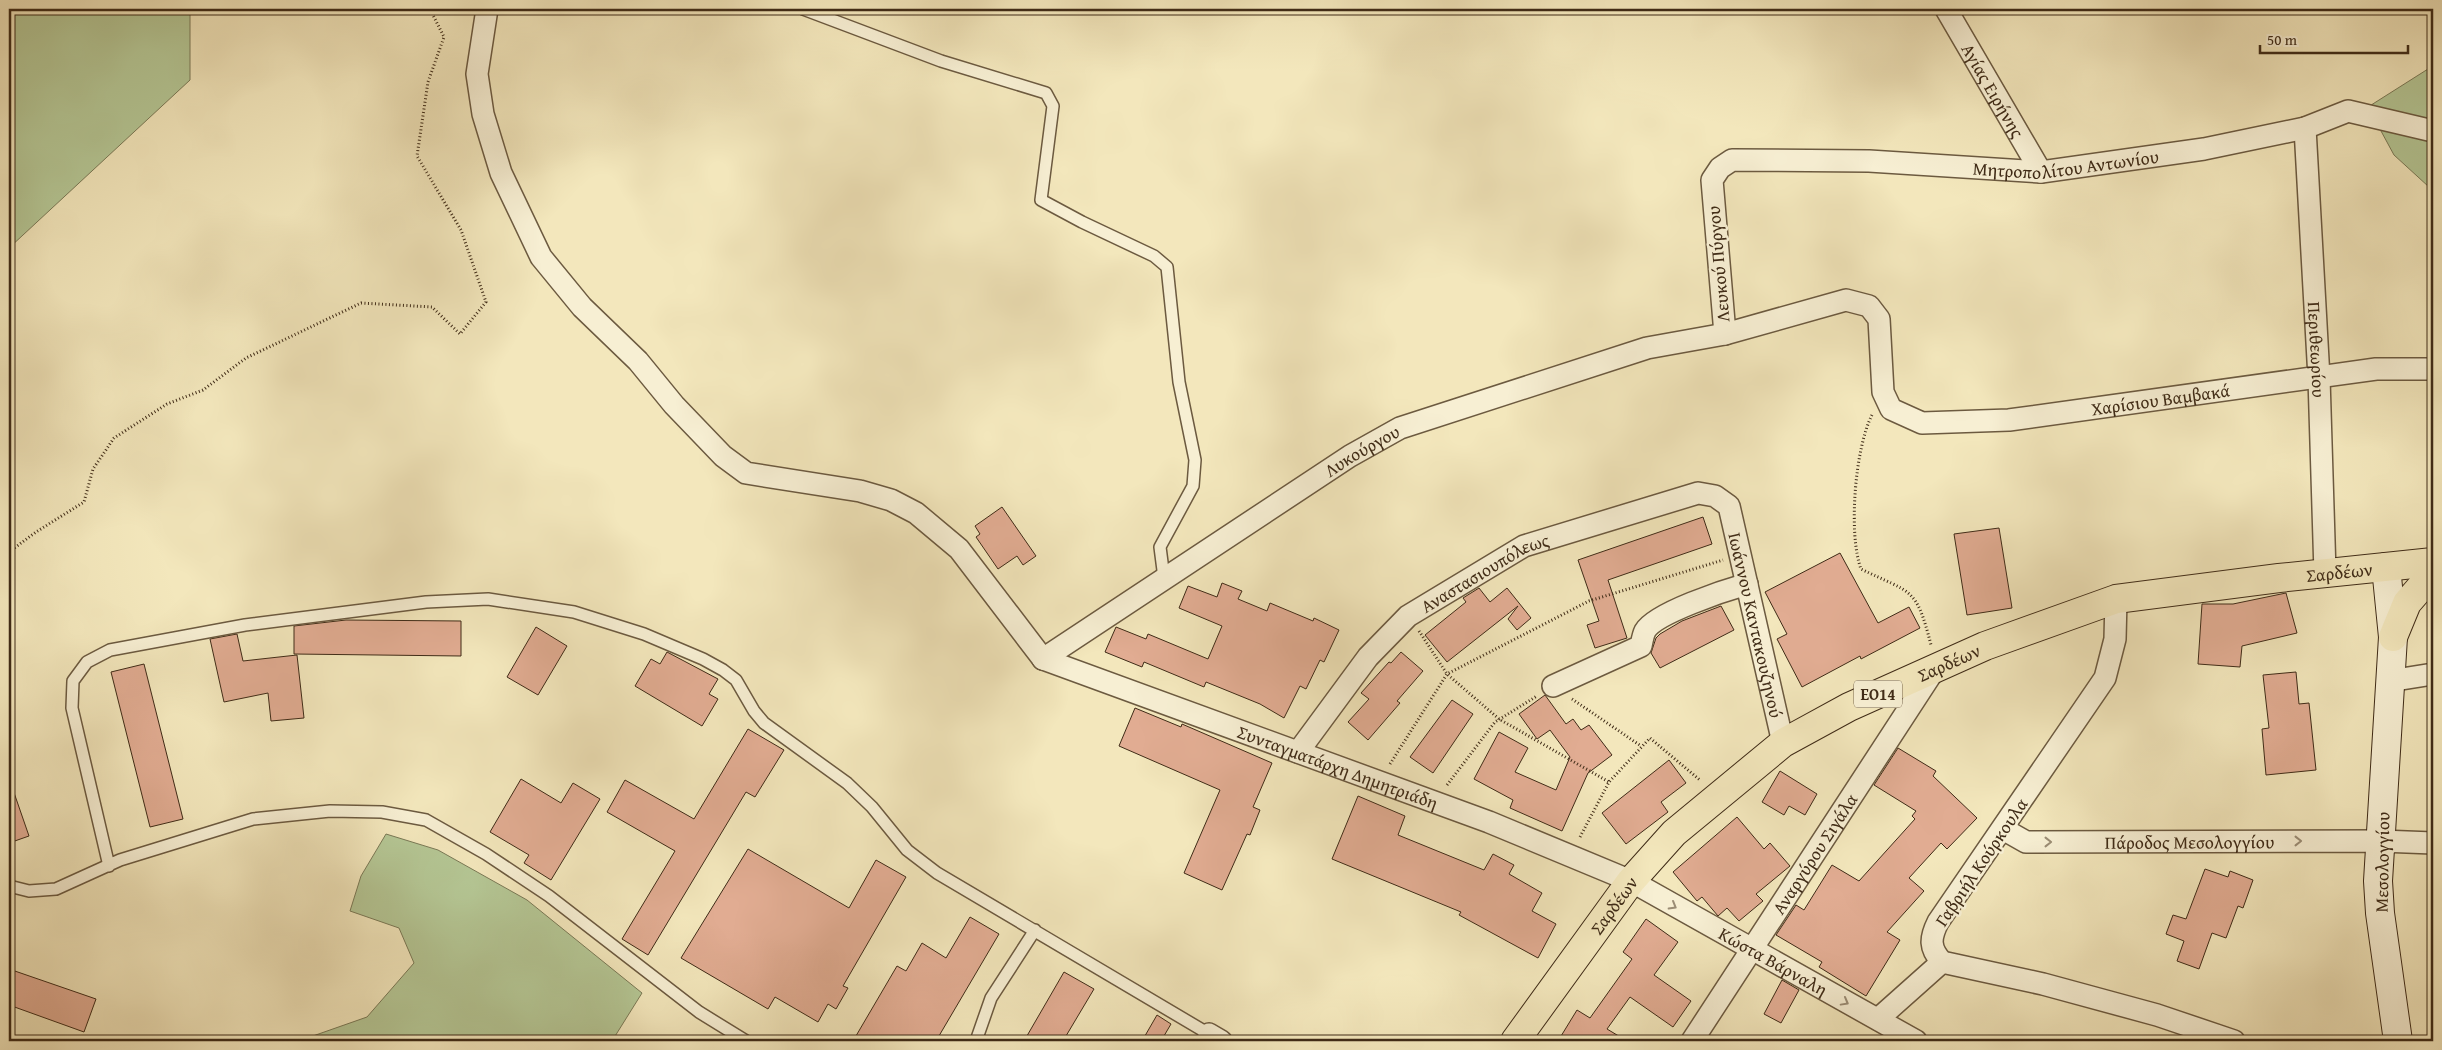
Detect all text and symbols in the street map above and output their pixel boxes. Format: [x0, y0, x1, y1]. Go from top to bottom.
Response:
scale bar [2260, 22, 2407, 54]
text: 50 m [2267, 29, 2298, 50]
street label: Αγίας Ειρήνης [1955, 38, 2032, 143]
street label: Μητροπολίτου Αντωνίου [1972, 142, 2160, 185]
street label: Λευκού Πύργου [1699, 205, 1737, 323]
street label: Περιθεωρίου [2301, 301, 2333, 398]
street label: Χαρίσιου Βαμβακά [2089, 376, 2232, 422]
street label: Λυκούργου [1318, 417, 1404, 483]
street label: Αναστασιουπόλεως [1415, 526, 1553, 619]
street label: Ιωάννου Καντακουζηνού [1722, 529, 1790, 720]
street label: Σαρδέων [2305, 555, 2374, 589]
street label: Σαρδέων [1913, 636, 1985, 688]
road number: ΕΟ14 [1854, 681, 1902, 708]
street label: Συνταγματάρχη Δημητριάδη [1234, 718, 1442, 816]
street label: Αναργύρου Σιγάλα [1765, 787, 1864, 919]
street label: Γαβριήλ Κούρκουλα [1928, 792, 2034, 932]
street label: Μεσολογγίου [2368, 811, 2396, 913]
street label: Πάροδος Μεσολογγίου [2105, 828, 2274, 855]
one-way arrow [2294, 836, 2302, 846]
one-way arrow [2044, 837, 2052, 847]
street label: Σαρδέων [1583, 870, 1644, 940]
one-way arrow [1668, 899, 1677, 909]
street label: Κώστα Βάρναλη [1714, 920, 1833, 1002]
one-way arrow [1840, 996, 1849, 1006]

